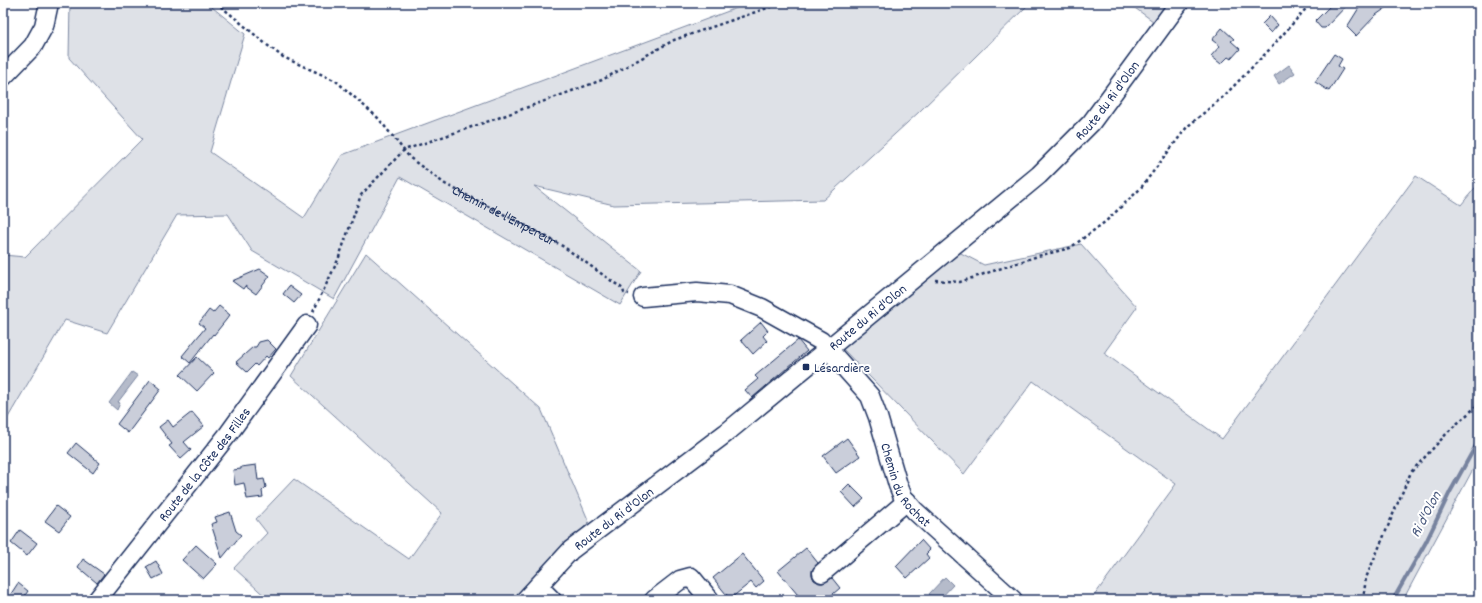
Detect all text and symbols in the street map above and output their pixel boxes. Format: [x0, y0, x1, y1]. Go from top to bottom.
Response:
street label: Route du Ri d'Olon [1071, 57, 1145, 146]
street label: Chemin de l'Empereur [448, 181, 560, 253]
street label: Route du Ri d'Olon [825, 280, 912, 356]
place label: Lésardière [814, 359, 870, 379]
marker: Lésardière [801, 362, 811, 372]
street label: Route de la Côte des Filles [155, 404, 256, 527]
street label: Chemin du Rochat [874, 441, 935, 533]
street label: Route du Ri d'Olon [570, 483, 659, 556]
water label: Ri d'Olon [1405, 487, 1449, 542]

